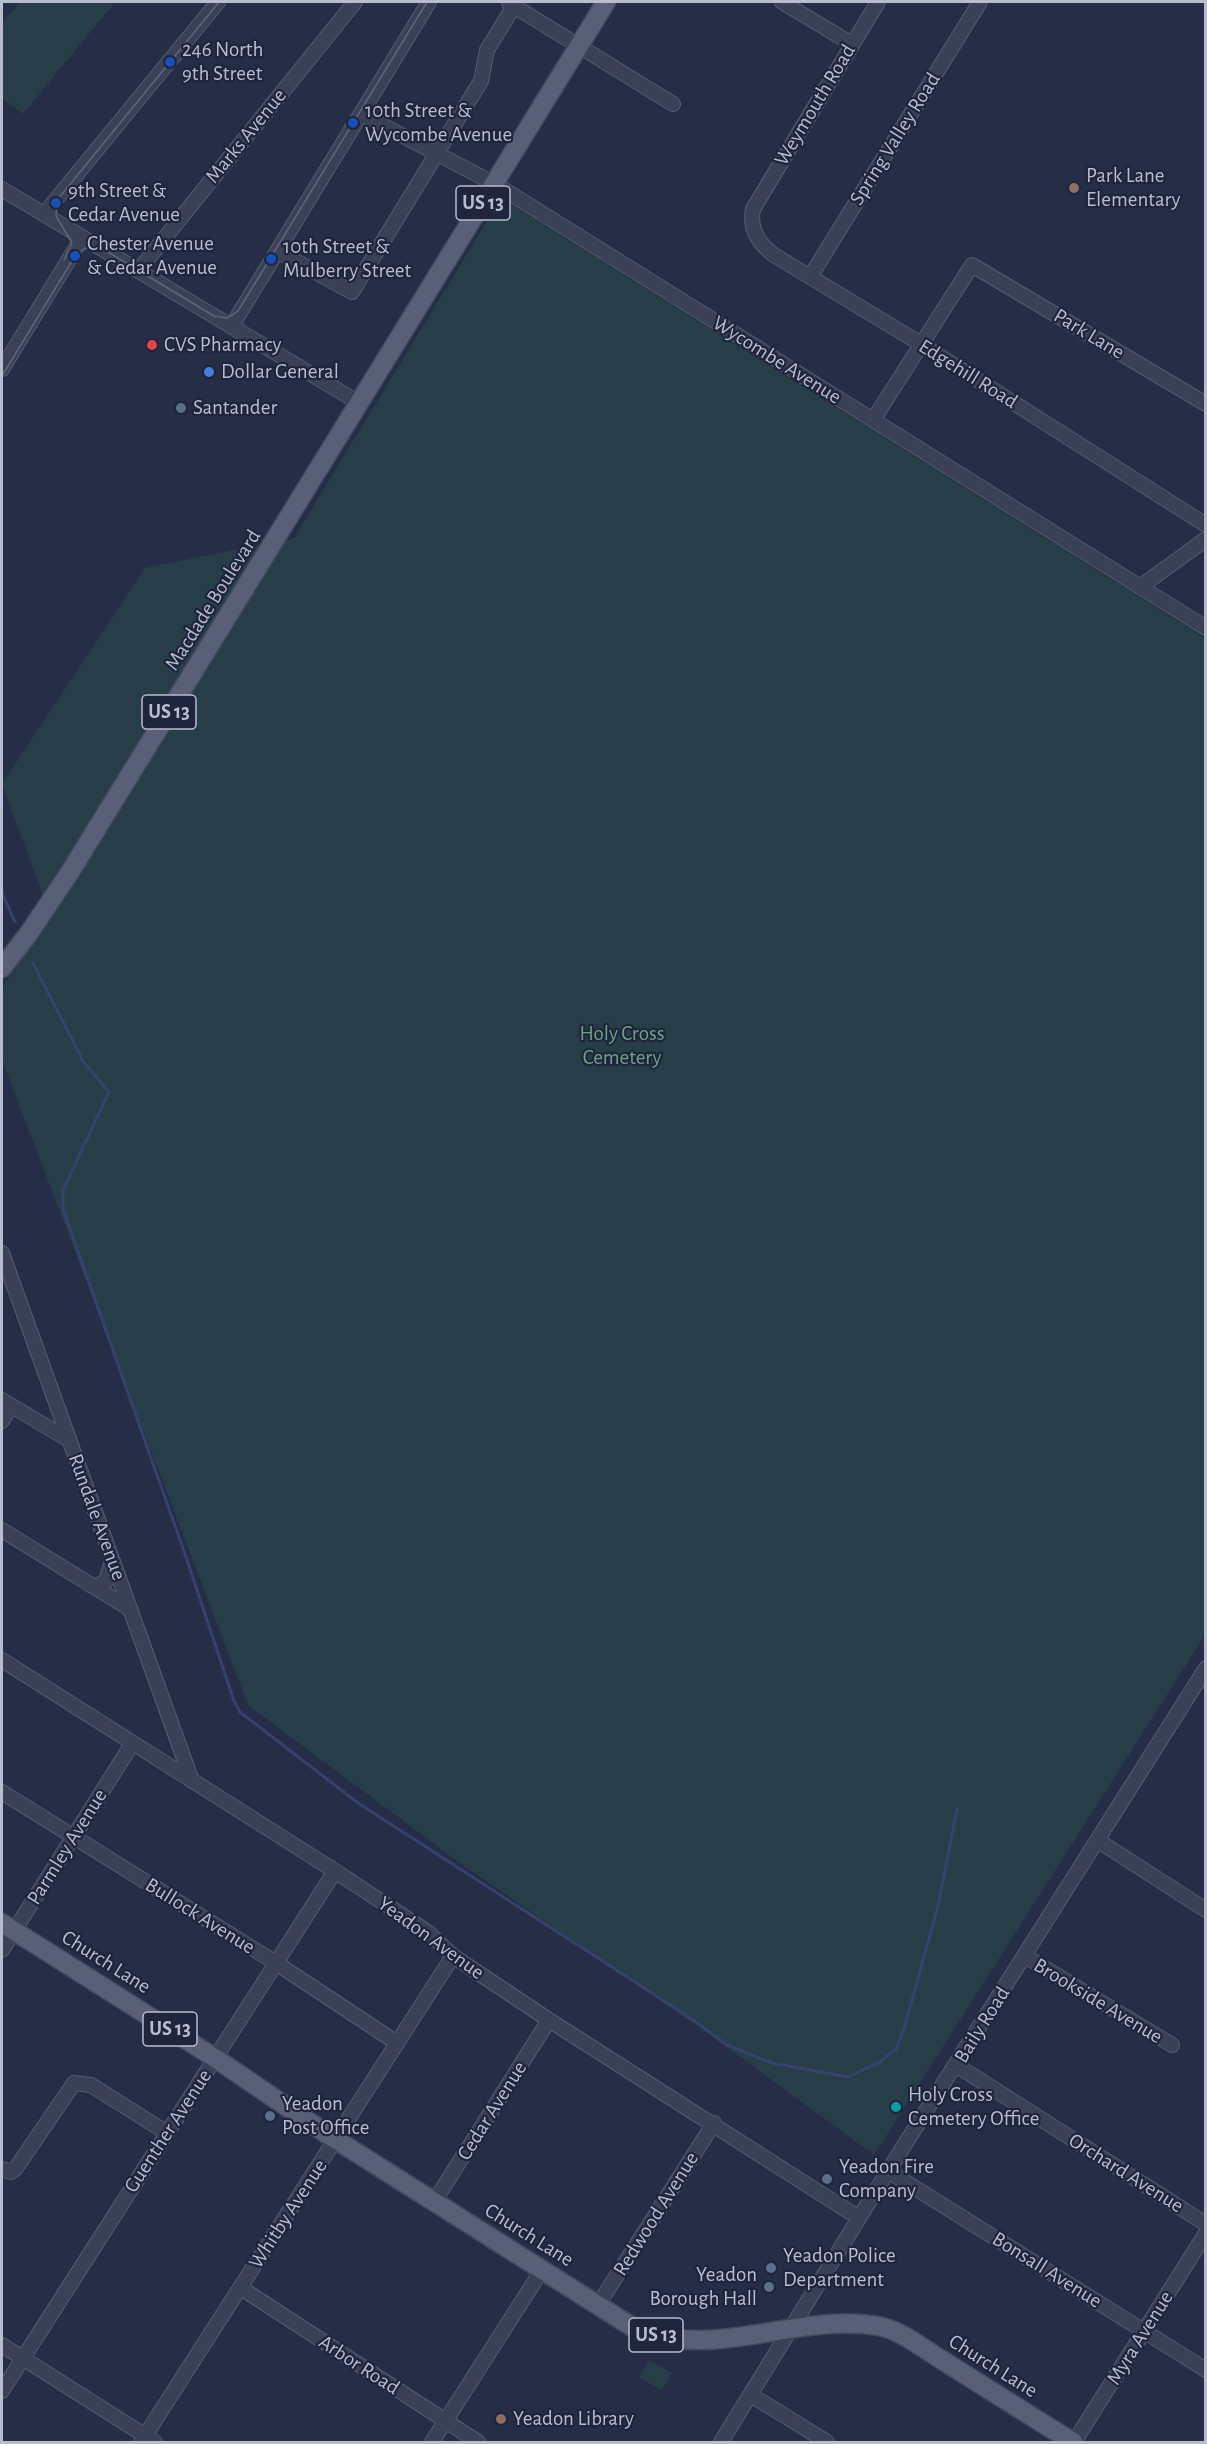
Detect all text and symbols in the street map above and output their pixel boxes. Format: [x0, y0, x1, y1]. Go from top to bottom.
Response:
place label: 246 North 9th Street [182, 37, 263, 87]
street label: Weymouth Road [769, 40, 861, 170]
marker: 246 North 9th Street [163, 55, 177, 69]
street label: Spring Valley Road [844, 68, 946, 210]
street label: Marks Avenue [200, 84, 292, 188]
place label: 10th Street & Wycombe Avenue [365, 98, 512, 148]
marker: 10th Street & Wycombe Avenue [346, 116, 360, 130]
place label: Park Lane Elementary [1086, 163, 1180, 213]
place label: 9th Street & Cedar Avenue [68, 178, 180, 228]
marker: Park Lane Elementary [1067, 181, 1081, 195]
road number: US 13 [456, 186, 510, 220]
marker: 9th Street & Cedar Avenue [49, 196, 63, 210]
place label: Chester Avenue & Cedar Avenue [87, 231, 217, 281]
place label: 10th Street & Mulberry Street [283, 234, 411, 284]
marker: Chester Avenue & Cedar Avenue [68, 249, 82, 263]
marker: 10th Street & Mulberry Street [264, 252, 278, 266]
street label: Park Lane [1049, 303, 1129, 365]
street label: Wycombe Avenue [708, 310, 846, 410]
place label: CVS Pharmacy [164, 332, 281, 358]
street label: Edgehill Road [914, 334, 1022, 414]
marker: CVS Pharmacy [145, 338, 159, 352]
place label: Dollar General [221, 359, 339, 385]
marker: Dollar General [202, 365, 216, 379]
place label: Santander [193, 395, 277, 421]
marker: Santander [174, 401, 188, 415]
street label: Macdade Boulevard [160, 525, 266, 675]
road number: US 13 [142, 695, 196, 729]
park label: Holy Cross Cemetery [580, 1021, 664, 1071]
street label: Rundale Avenue [62, 1450, 132, 1584]
street label: Parmley Avenue [21, 1784, 113, 1910]
street label: Bullock Avenue [140, 1872, 260, 1960]
street label: Yeadon Avenue [373, 1891, 489, 1985]
street label: Church Lane [57, 1925, 155, 1999]
street label: Brookside Avenue [1029, 1953, 1167, 2049]
street label: Baily Road [949, 1982, 1015, 2068]
road number: US 13 [143, 2012, 197, 2046]
street label: Cedar Avenue [452, 2057, 532, 2165]
street label: Guenther Avenue [119, 2065, 217, 2197]
place label: Holy Cross Cemetery Office [908, 2082, 1039, 2132]
place label: Yeadon Post Office [282, 2091, 369, 2141]
marker: Holy Cross Cemetery Office [889, 2100, 903, 2114]
marker: Yeadon Post Office [263, 2109, 277, 2123]
street label: Orchard Avenue [1064, 2128, 1188, 2218]
street label: Redwood Avenue [608, 2147, 704, 2281]
place label: Yeadon Fire Company [839, 2154, 934, 2204]
street label: Whitby Avenue [243, 2155, 333, 2273]
marker: Yeadon Fire Company [820, 2172, 834, 2186]
street label: Church Lane [480, 2198, 578, 2272]
street label: Bonsall Avenue [988, 2226, 1106, 2314]
place label: Yeadon Police Department [783, 2243, 896, 2293]
marker: Yeadon Police Department [764, 2261, 778, 2275]
place label: Yeadon Borough Hall [649, 2262, 757, 2312]
marker: Yeadon Borough Hall [762, 2280, 776, 2294]
street label: Myra Avenue [1101, 2286, 1179, 2390]
road number: US 13 [629, 2318, 683, 2352]
street label: Arbor Road [314, 2329, 404, 2401]
street label: Church Lane [944, 2329, 1042, 2403]
place label: Yeadon Library [513, 2406, 634, 2432]
marker: Yeadon Library [494, 2412, 508, 2426]

